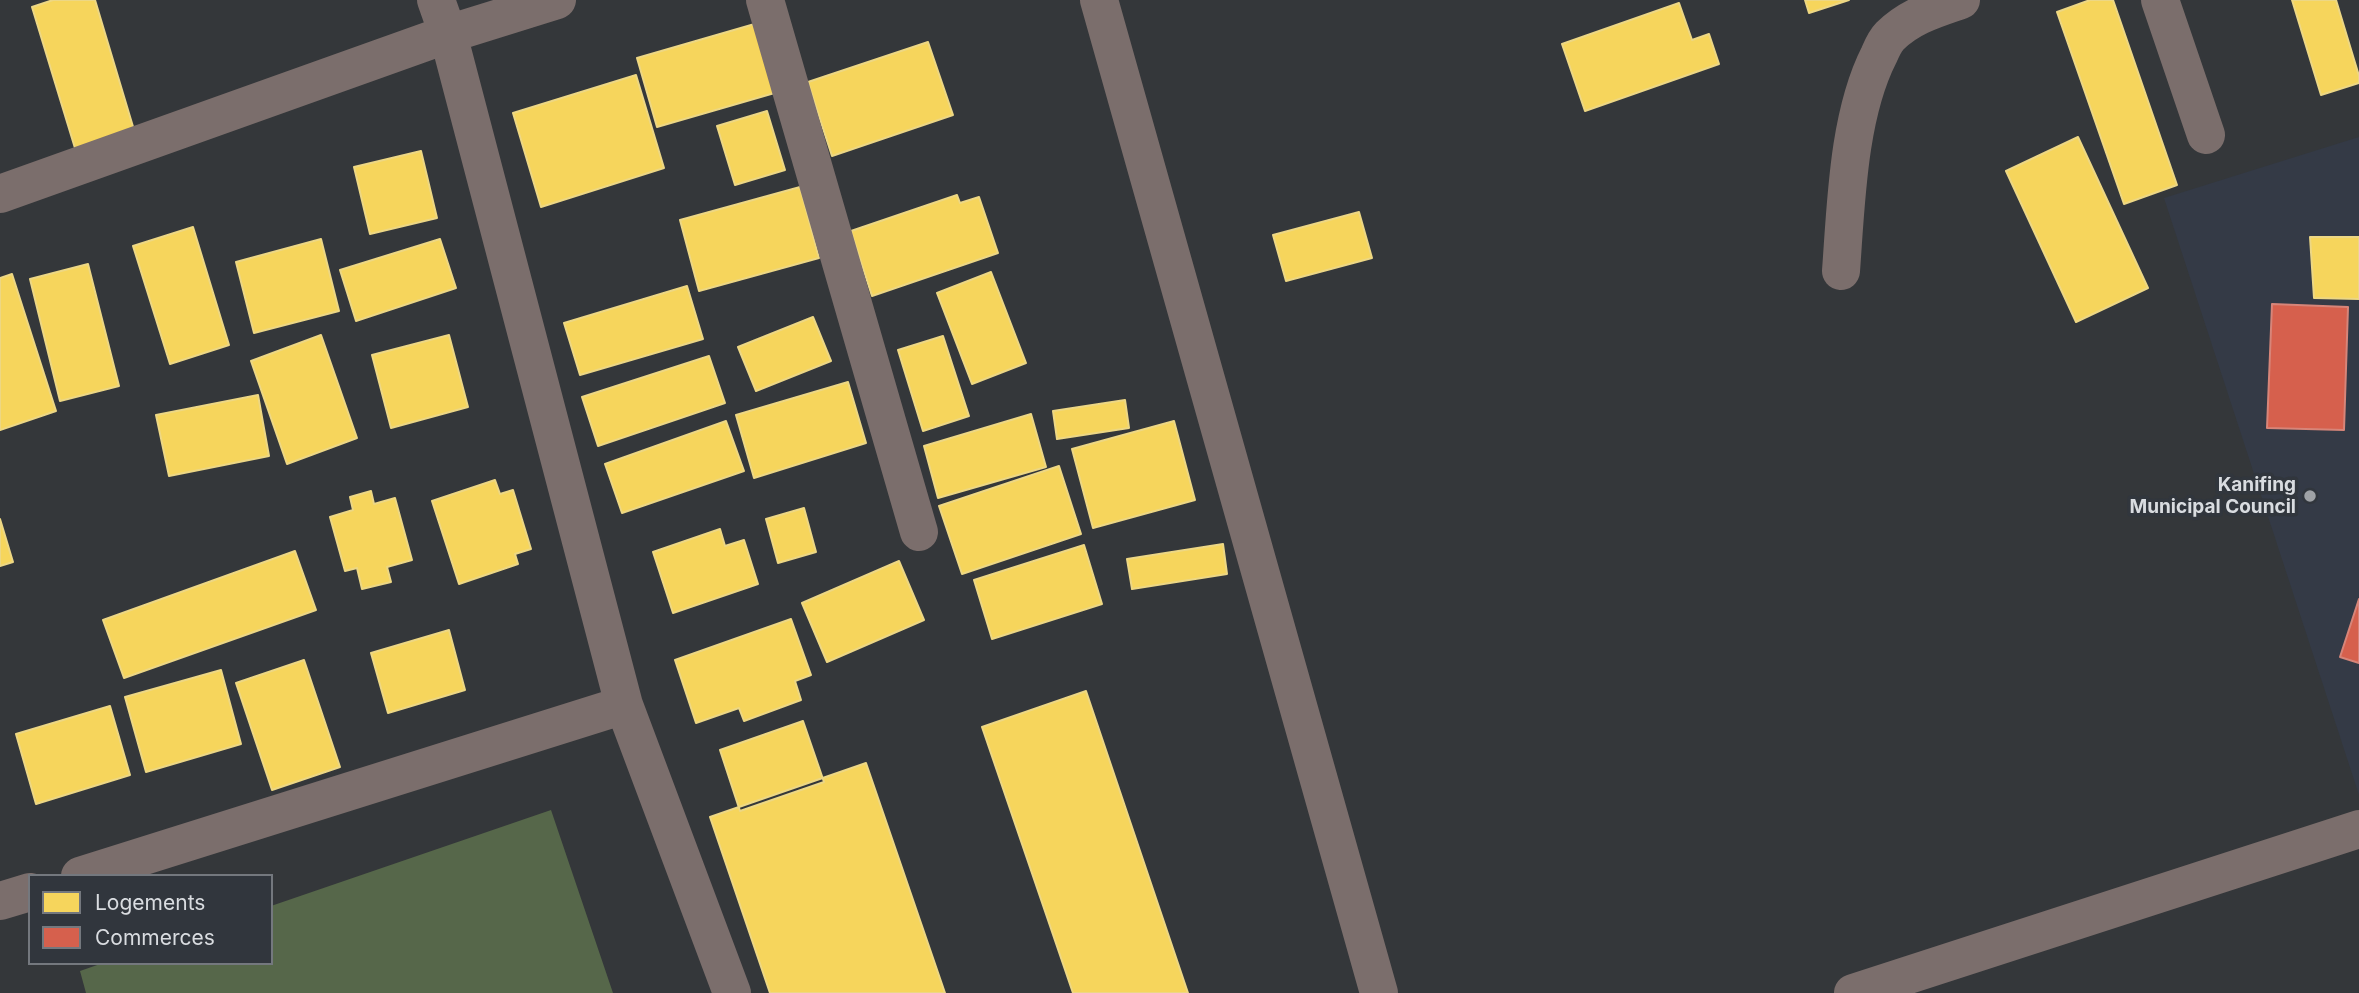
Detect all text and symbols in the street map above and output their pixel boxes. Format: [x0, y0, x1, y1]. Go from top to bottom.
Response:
place label: Kanifing Municipal Council [2129, 474, 2296, 518]
marker: Kanifing Municipal Council [2302, 488, 2318, 504]
legend [28, 874, 273, 965]
text: Logements [95, 890, 205, 915]
text: Commerces [95, 925, 215, 950]

